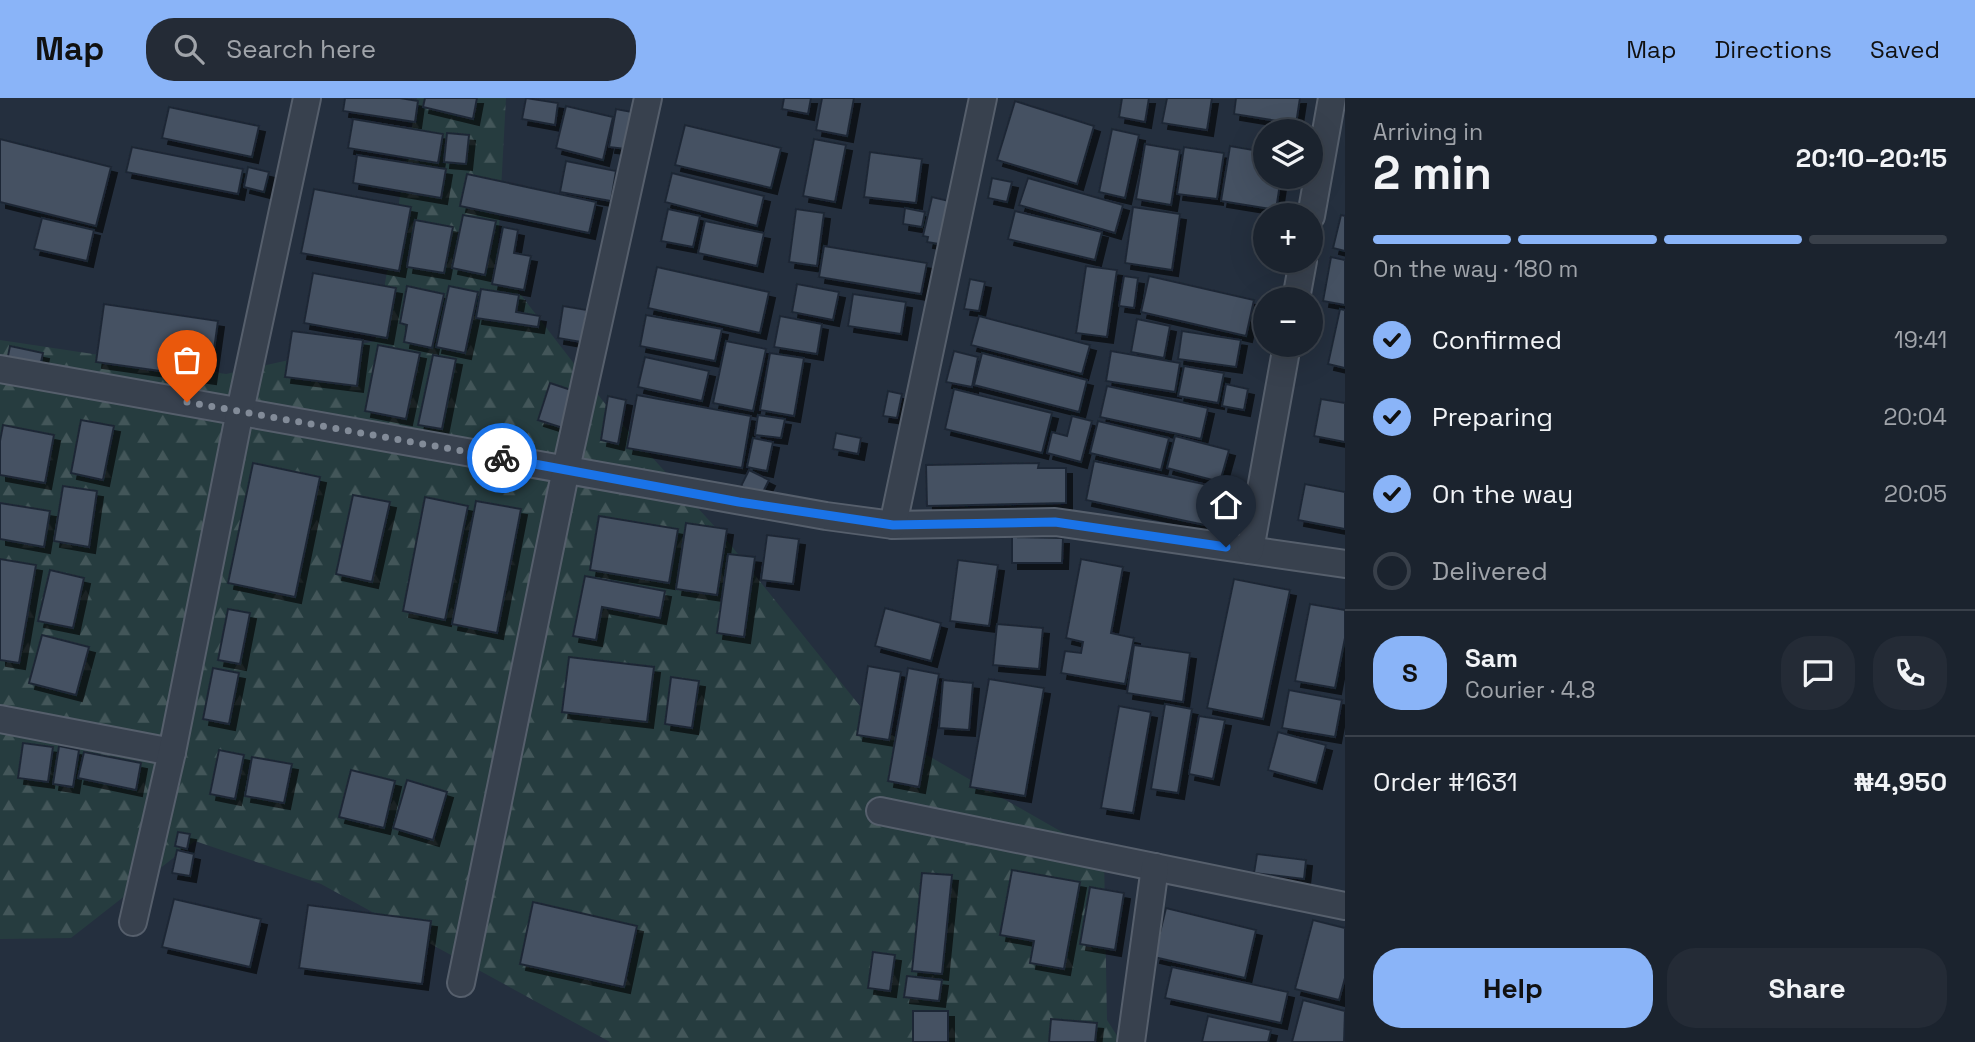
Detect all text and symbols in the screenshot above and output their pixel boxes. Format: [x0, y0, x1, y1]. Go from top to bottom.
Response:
search box [146, 18, 636, 81]
text: Map [35, 28, 104, 70]
icon: search [170, 30, 208, 68]
text: Search here [226, 32, 376, 66]
text: Map [1626, 34, 1676, 65]
text: Directions [1714, 34, 1832, 65]
text: Saved [1870, 34, 1940, 65]
text: Arriving in [1373, 117, 1483, 147]
map controls [1253, 119, 1323, 357]
button: layers [1253, 119, 1323, 189]
text: 20:10–20:15 [1796, 141, 1947, 175]
text: 2 min [1373, 144, 1492, 202]
button: + [1253, 203, 1323, 273]
text: On the way · 180 m [1373, 254, 1578, 284]
button: − [1253, 287, 1323, 357]
icon: check [1373, 321, 1411, 359]
text: Confirmed [1432, 323, 1562, 357]
text: 19:41 [1894, 325, 1947, 355]
pin [157, 330, 217, 402]
icon: bag [168, 341, 206, 379]
icon: check [1373, 398, 1411, 436]
text: Preparing [1432, 400, 1553, 434]
text: 20:04 [1883, 402, 1947, 432]
courier [467, 423, 537, 493]
icon: bike [483, 439, 521, 477]
pin [1196, 475, 1256, 547]
icon: check [1373, 475, 1411, 513]
text: On the way [1432, 477, 1573, 511]
text: 20:05 [1884, 479, 1947, 509]
icon: home [1207, 486, 1245, 524]
text: Delivered [1432, 554, 1548, 588]
button: chat [1781, 636, 1855, 710]
button: phone [1873, 636, 1947, 710]
text: Sam [1465, 641, 1518, 675]
text: S [1402, 656, 1418, 690]
text: Courier · 4.8 [1465, 675, 1595, 705]
text: Order #1631 [1373, 765, 1518, 799]
text: ₦4,950 [1853, 765, 1947, 799]
button: Help [1373, 948, 1653, 1028]
button: Share [1667, 948, 1947, 1028]

